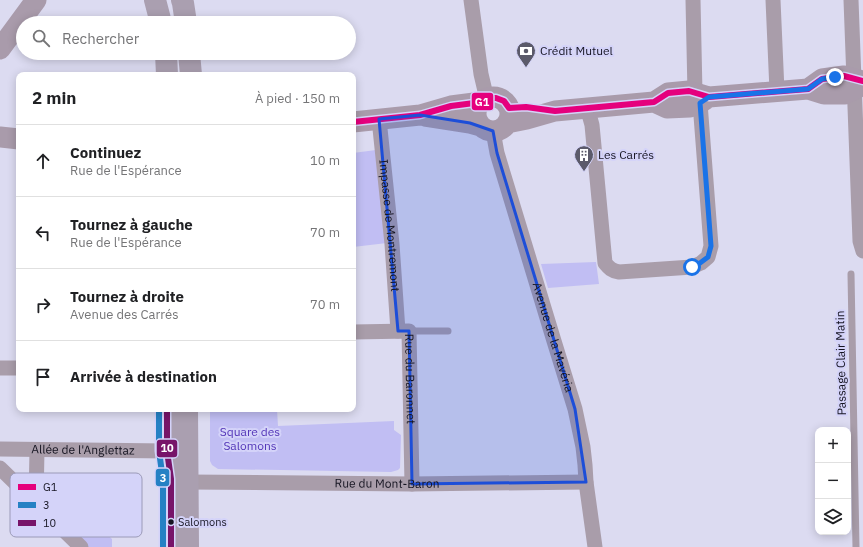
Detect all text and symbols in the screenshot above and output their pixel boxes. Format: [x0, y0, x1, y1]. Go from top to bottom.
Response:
search box [16, 16, 356, 60]
icon: search [30, 27, 52, 49]
text: Rechercher [62, 29, 139, 48]
bank icon: Crédit Mutuel [515, 40, 537, 68]
place label: Crédit Mutuel [540, 43, 613, 58]
route end [826, 68, 844, 86]
text: 2 min [32, 87, 76, 109]
text: À pied · 150 m [255, 90, 340, 107]
line badge: G1 [471, 92, 494, 111]
text: G1 [475, 95, 490, 109]
text: Continuez [70, 143, 141, 162]
building icon: Les Carrés [573, 144, 595, 172]
place label: Les Carrés [598, 147, 654, 162]
icon: ahead [32, 150, 54, 172]
text: 10 m [310, 152, 340, 169]
street label: Impasse de Montremont [376, 158, 403, 292]
text: Rue de l'Espérance [70, 162, 182, 179]
text: Tournez à gauche [70, 215, 193, 234]
icon: left [32, 222, 54, 244]
text: 70 m [310, 224, 340, 241]
text: Rue de l'Espérance [70, 234, 182, 251]
route start [683, 258, 701, 276]
street label: Avenue de la Mavéria [530, 280, 578, 395]
text: Tournez à droite [70, 287, 184, 306]
icon: right [32, 294, 54, 316]
text: 70 m [310, 296, 340, 313]
text: Avenue des Carrés [70, 306, 179, 323]
street label: Passage Clair Matin [832, 310, 849, 416]
street label: Rue du Baronnet [402, 334, 419, 424]
icon: arrive [32, 366, 54, 388]
text: Arrivée à destination [70, 367, 217, 386]
park label: Square des Salomons [220, 424, 280, 453]
map controls [815, 427, 851, 535]
button: + [815, 427, 851, 463]
line badge: 10 [156, 439, 178, 458]
street label: Allée de l'Anglettaz [31, 441, 135, 458]
text: 10 [160, 441, 174, 455]
button: − [815, 463, 851, 499]
line badge: 3 [155, 468, 170, 487]
text: 3 [160, 471, 166, 485]
legend [10, 473, 142, 537]
street label: Rue du Mont-Baron [334, 475, 440, 491]
text: G1 [43, 480, 58, 494]
text: 3 [43, 498, 50, 512]
button: layers [815, 499, 851, 535]
place label: Salomons [178, 515, 227, 529]
text: 10 [43, 516, 56, 530]
marker: Salomons [166, 517, 176, 527]

